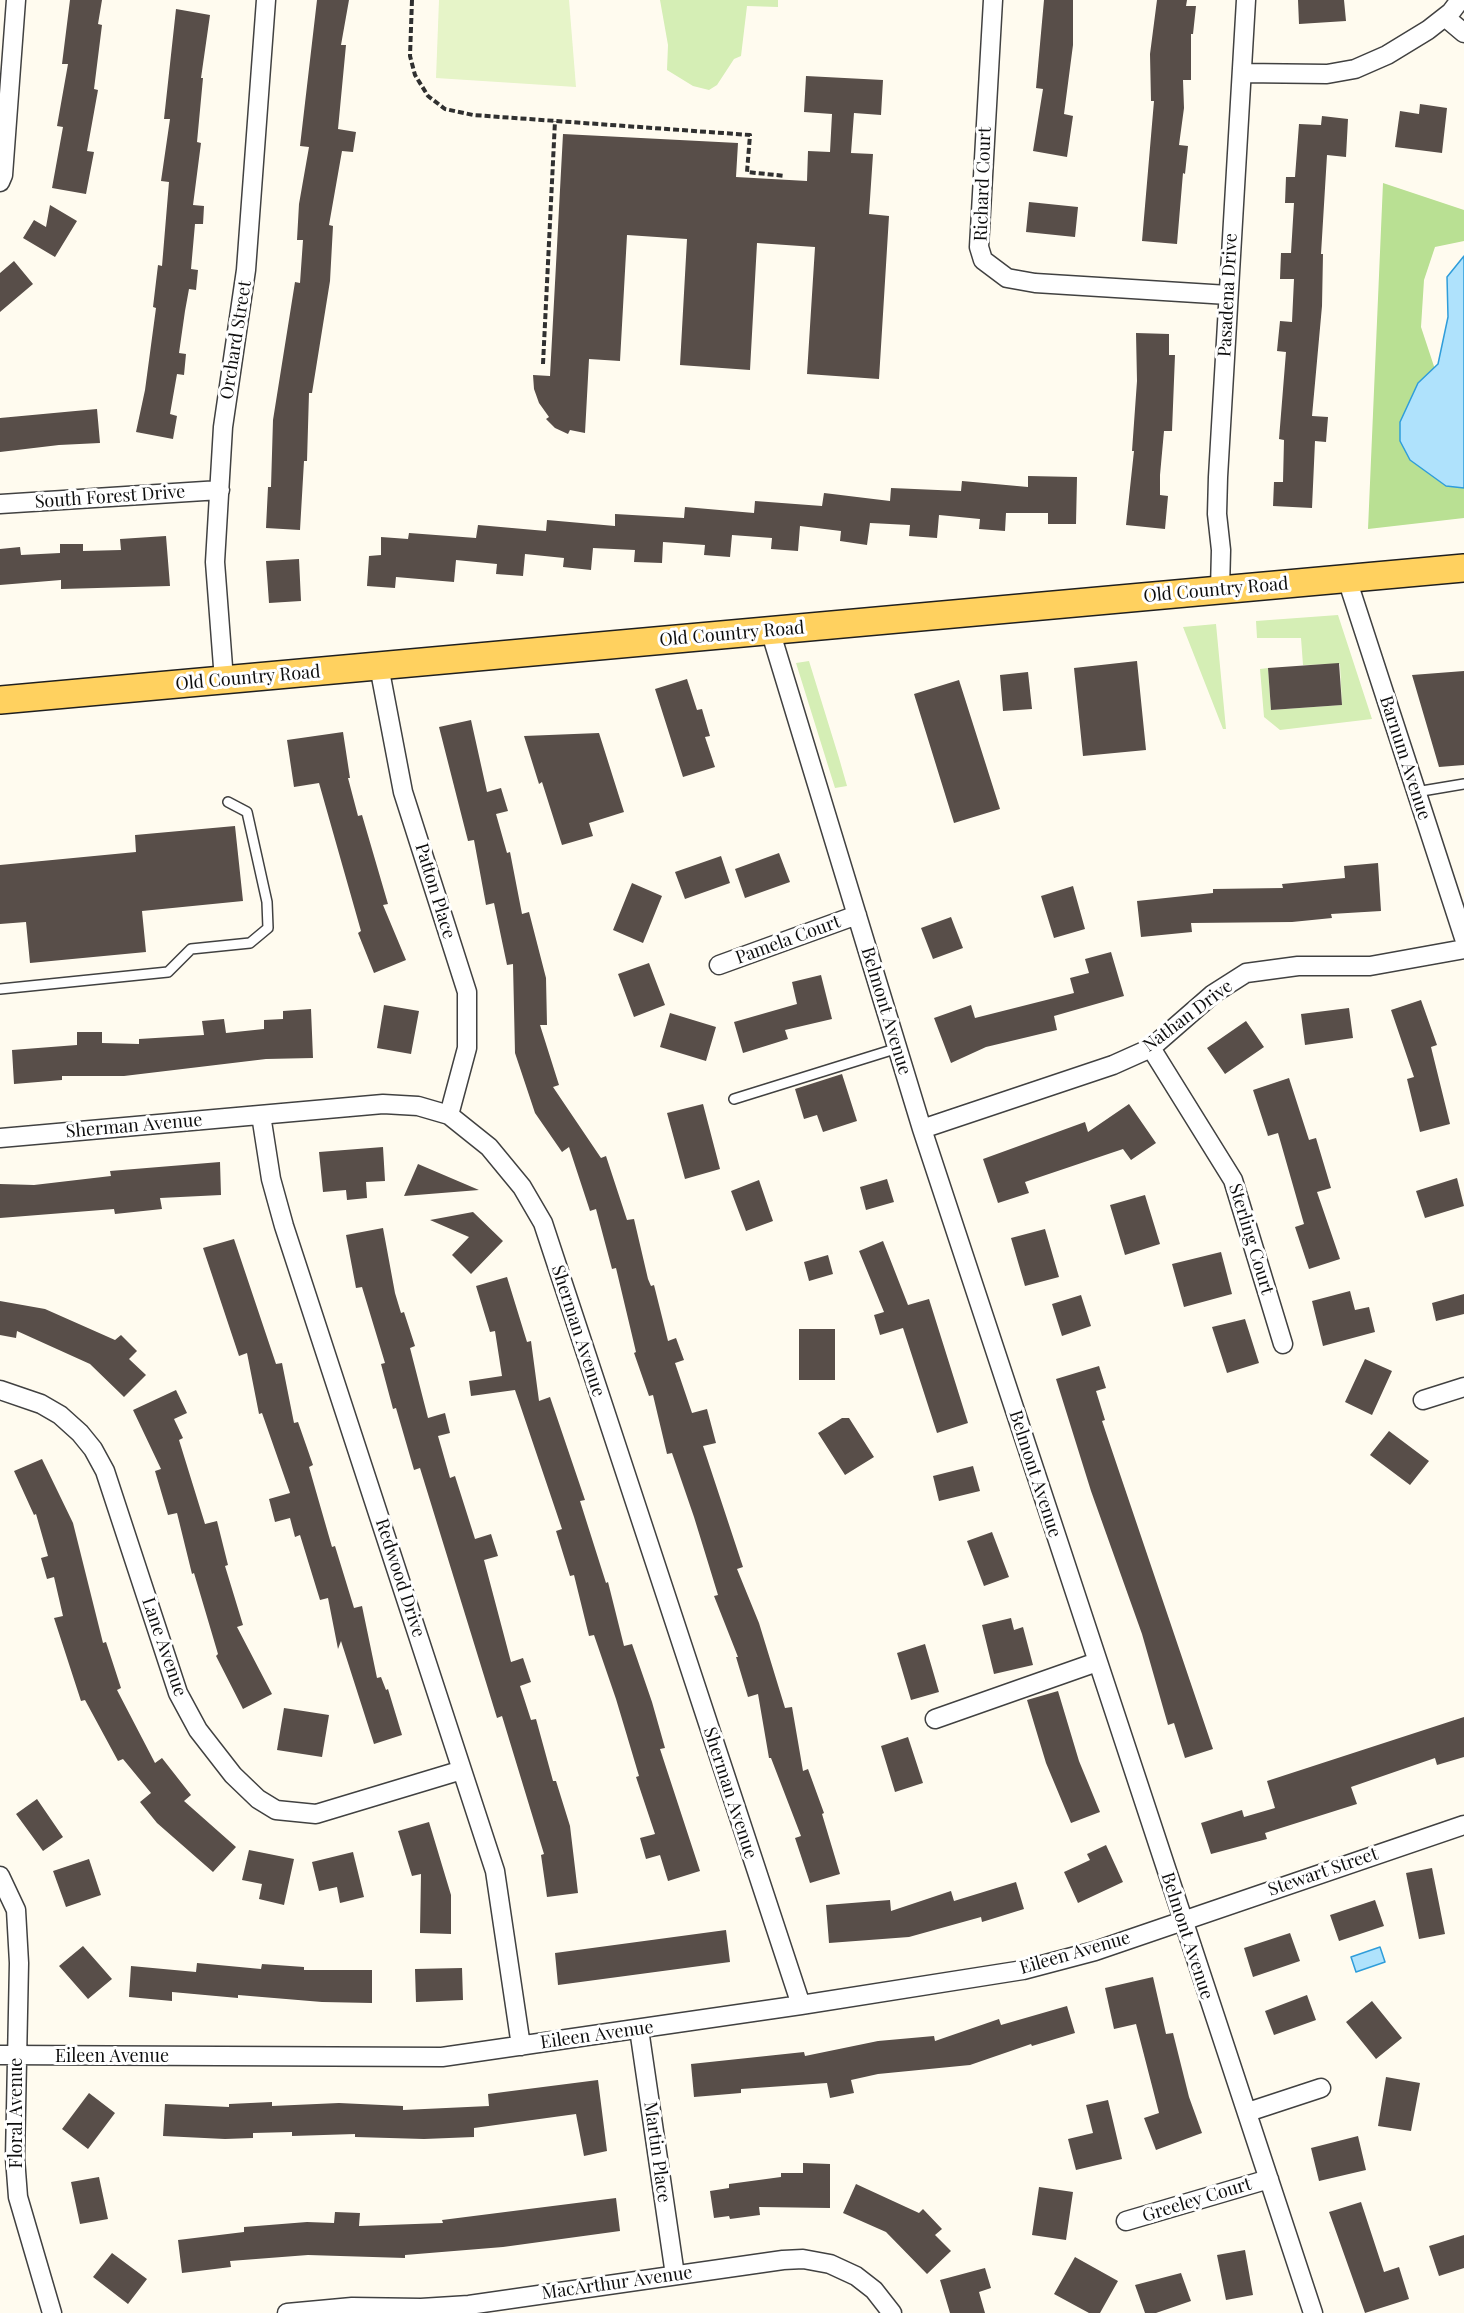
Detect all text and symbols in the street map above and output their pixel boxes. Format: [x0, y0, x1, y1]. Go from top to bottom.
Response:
street label: Richard Court [970, 126, 996, 242]
street label: Pasadena Drive [1214, 232, 1242, 358]
street label: Orchard Street [216, 279, 256, 401]
street label: South Forest Drive [34, 481, 186, 513]
street label: Old Country Road [1143, 573, 1289, 607]
street label: Old Country Road [659, 617, 805, 651]
street label: Old Country Road [175, 661, 321, 695]
street label: Barnum Avenue [1375, 693, 1435, 823]
street label: Patton Place [410, 841, 460, 941]
street label: Pamela Court [733, 911, 843, 969]
street label: Belmont Avenue [856, 945, 916, 1077]
street label: Nathan Drive [1139, 975, 1237, 1057]
street label: Sherman Avenue [65, 1109, 203, 1143]
street label: Sterling Court [1224, 1181, 1278, 1297]
street label: Sherman Avenue [547, 1263, 609, 1399]
street label: Belmont Avenue [1004, 1408, 1066, 1540]
street label: Redwood Drive [371, 1516, 429, 1640]
street label: Lane Avenue [137, 1595, 191, 1699]
street label: Sherman Avenue [699, 1725, 761, 1861]
street label: Stewart Street [1265, 1843, 1381, 1901]
street label: Belmont Avenue [1156, 1870, 1218, 2002]
street label: Eileen Avenue [1017, 1927, 1133, 1979]
street label: Eileen Avenue [539, 2016, 655, 2054]
street label: Eileen Avenue [55, 2045, 169, 2067]
street label: Floral Avenue [5, 2058, 27, 2168]
street label: Martin Place [639, 2100, 675, 2204]
street label: Greeley Court [1140, 2173, 1254, 2227]
street label: MacArthur Avenue [540, 2262, 694, 2304]

